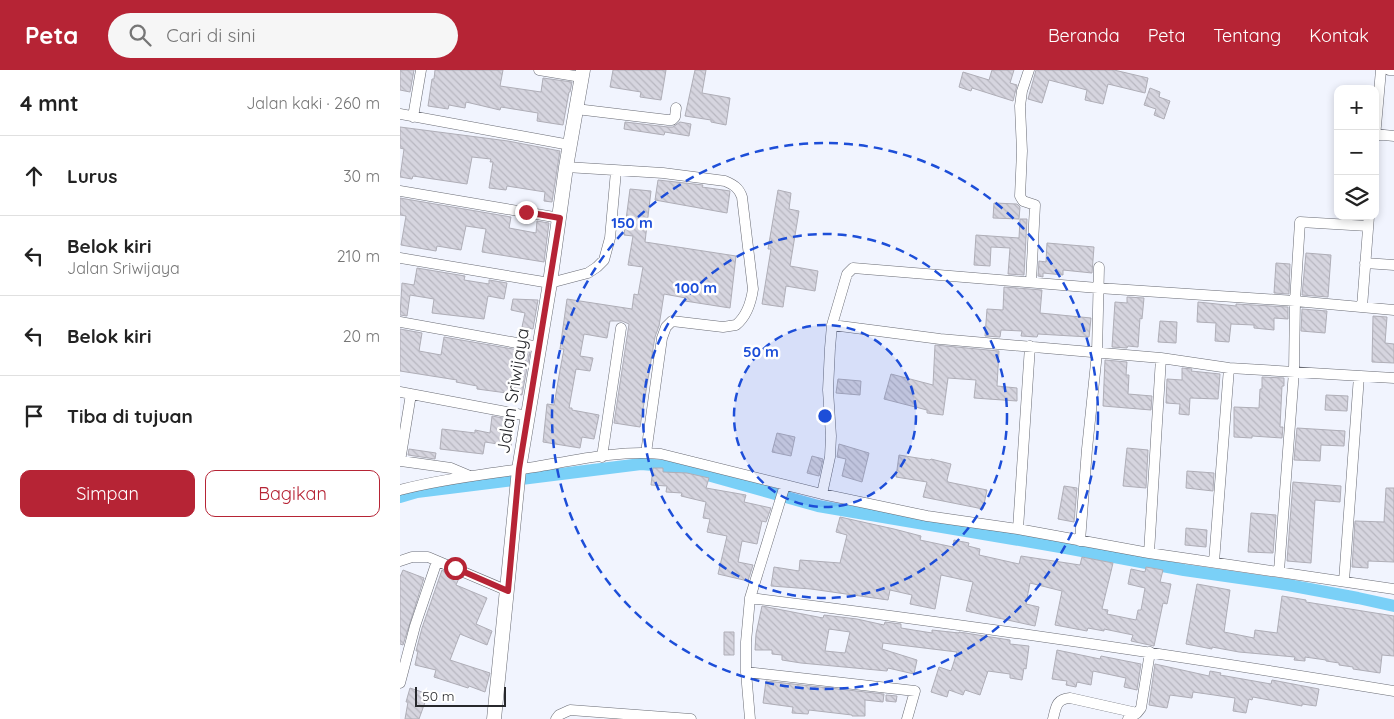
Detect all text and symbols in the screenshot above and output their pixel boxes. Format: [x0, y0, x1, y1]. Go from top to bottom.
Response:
search box [108, 13, 458, 58]
text: Peta [25, 20, 78, 50]
icon: search [126, 21, 154, 49]
text: Cari di sini [166, 23, 256, 47]
text: Beranda [1048, 24, 1120, 47]
text: Peta [1148, 24, 1185, 47]
text: Tentang [1213, 24, 1281, 47]
text: Kontak [1309, 24, 1369, 47]
map controls [1334, 85, 1379, 220]
button: + [1334, 85, 1379, 130]
text: 4 mnt [20, 90, 79, 116]
text: Jalan kaki · 260 m [246, 93, 380, 113]
button: − [1334, 130, 1379, 175]
icon: ahead [20, 162, 48, 190]
text: Lurus [67, 164, 117, 188]
text: 30 m [343, 166, 380, 186]
button: layers [1334, 175, 1379, 220]
route end [515, 201, 538, 224]
text: 150 m [611, 213, 653, 232]
text: Belok kiri [67, 234, 152, 258]
icon: left [20, 242, 48, 270]
text: 210 m [337, 246, 380, 266]
text: Jalan Sriwijaya [67, 258, 180, 278]
text: 100 m [675, 278, 717, 297]
icon: left [20, 322, 48, 350]
text: Belok kiri [67, 324, 152, 348]
text: 20 m [343, 326, 380, 346]
street label: Jalan Sriwijaya [491, 327, 534, 455]
text: 50 m [743, 342, 779, 361]
icon: arrive [20, 402, 48, 430]
text: Tiba di tujuan [67, 404, 193, 428]
centre of rings [816, 407, 834, 425]
button: Simpan [20, 470, 195, 517]
button: Bagikan [205, 470, 380, 517]
route start [444, 557, 467, 580]
scale bar [415, 684, 506, 707]
text: 50 m [422, 687, 455, 705]

